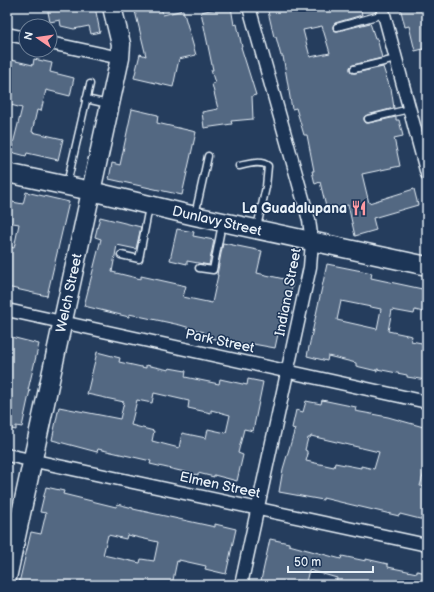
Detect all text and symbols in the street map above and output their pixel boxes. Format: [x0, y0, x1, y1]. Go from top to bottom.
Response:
north arrow [18, 18, 58, 58]
text: N [21, 30, 36, 41]
restaurant icon: La Guadalupana [350, 199, 368, 217]
place label: La Guadalupana [242, 200, 347, 217]
street label: Dunlavy Street [171, 202, 264, 240]
street label: Indiana Street [271, 246, 305, 337]
street label: Welch Street [52, 251, 86, 334]
street label: Park Street [184, 325, 257, 357]
street label: Elmen Street [178, 468, 263, 502]
scale bar [288, 548, 373, 574]
text: 50 m [294, 555, 321, 570]

